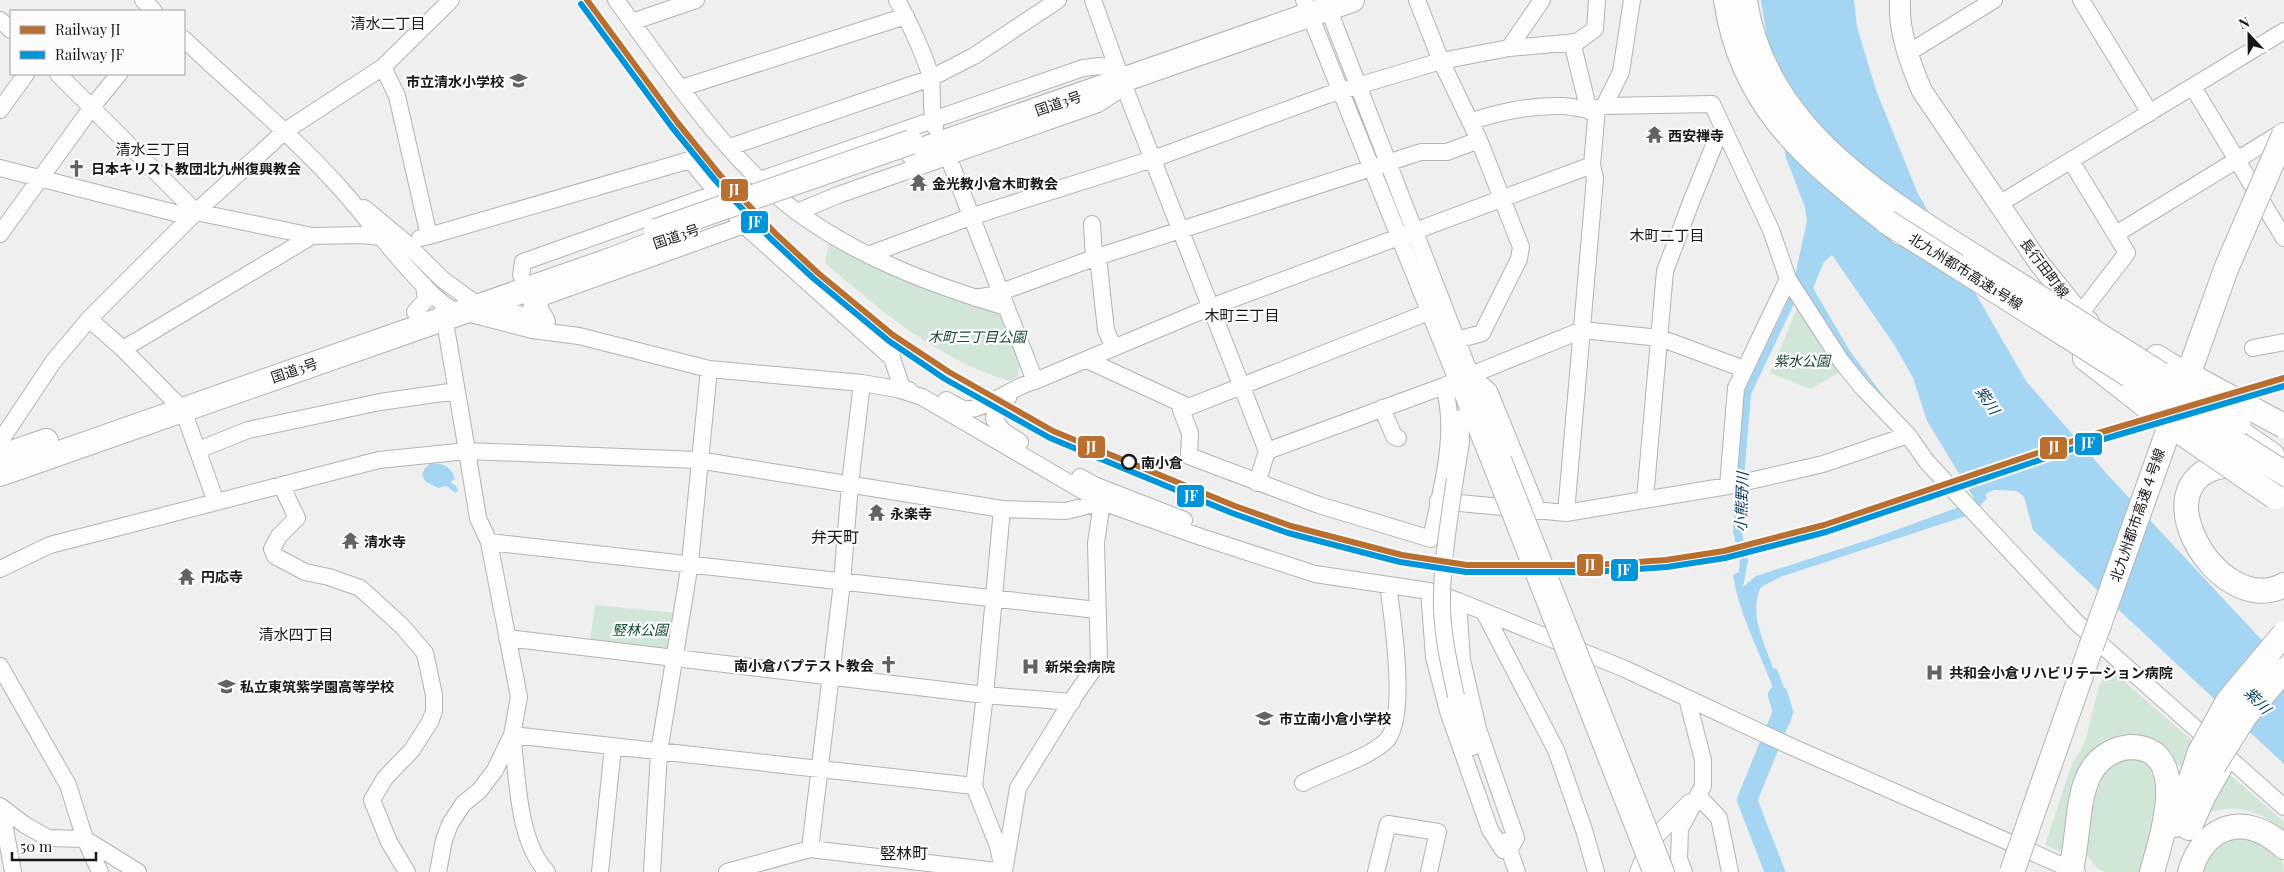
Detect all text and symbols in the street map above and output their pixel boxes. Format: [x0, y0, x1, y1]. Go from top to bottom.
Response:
legend [10, 10, 185, 75]
north arrow [2224, 10, 2274, 60]
text: N [2236, 12, 2252, 33]
district label: 清水二丁目 [350, 13, 426, 33]
text: Railway JI [55, 19, 121, 39]
text: Railway JF [55, 44, 125, 64]
school or university icon: 市立清水小学校 [508, 71, 528, 91]
place label: 市立清水小学校 [406, 72, 504, 91]
street label: 国道3号 [1032, 86, 1084, 120]
temple icon: 西安禅寺 [1644, 125, 1664, 145]
place label: 西安禅寺 [1668, 126, 1724, 145]
district label: 清水三丁目 [115, 139, 191, 159]
church icon: 日本キリスト教団北九州復興教会 [67, 158, 87, 178]
place label: 日本キリスト教団北九州復興教会 [91, 159, 301, 178]
temple icon: 金光教小倉木町教会 [908, 173, 928, 193]
place label: 金光教小倉木町教会 [932, 174, 1058, 193]
line badge: JI [720, 178, 749, 202]
text: JI [728, 180, 739, 199]
line badge: JF [740, 210, 769, 234]
text: JF [747, 212, 762, 231]
street label: 国道3号 [650, 219, 702, 253]
district label: 木町二丁目 [1629, 225, 1705, 245]
street label: 北九州都市高速1号線 [1905, 228, 2027, 314]
street label: 長行田町線 [2016, 234, 2074, 302]
district label: 木町三丁目 [1204, 305, 1280, 325]
park label: 木町三丁目公園 [928, 327, 1028, 346]
park label: 紫水公園 [1774, 351, 1832, 370]
street label: 国道3号 [268, 353, 320, 387]
water label: 紫川 [1971, 382, 2006, 420]
line badge: JF [2074, 432, 2103, 456]
text: JF [2080, 433, 2095, 452]
line badge: JI [1077, 435, 1106, 459]
line badge: JI [2039, 436, 2068, 460]
text: JI [1085, 437, 1096, 456]
text: JI [2048, 437, 2059, 456]
street label: 北九州都市高速４号線 [2105, 446, 2169, 584]
place label: 南小倉 [1141, 453, 1183, 472]
marker: 南小倉 [1121, 454, 1137, 470]
water label: 小熊野川 [1730, 470, 1752, 532]
line badge: JF [1176, 484, 1205, 508]
text: JF [1183, 486, 1198, 505]
temple icon: 永楽寺 [866, 503, 886, 523]
place label: 永楽寺 [890, 504, 932, 523]
district label: 弁天町 [811, 526, 859, 547]
temple icon: 清水寺 [340, 531, 360, 551]
place label: 清水寺 [364, 532, 406, 551]
line badge: JI [1576, 553, 1604, 577]
text: JI [1584, 555, 1595, 574]
line badge: JF [1610, 558, 1639, 582]
text: JF [1616, 560, 1631, 579]
temple icon: 円応寺 [177, 566, 197, 586]
place label: 円応寺 [201, 567, 243, 586]
park label: 竪林公園 [612, 620, 670, 639]
district label: 清水四丁目 [258, 624, 334, 644]
church icon: 南小倉バプテスト教会 [878, 655, 898, 675]
place label: 南小倉バプテスト教会 [734, 656, 874, 675]
hospital icon: 新栄会病院 [1021, 656, 1041, 676]
place label: 新栄会病院 [1045, 657, 1115, 676]
hospital icon: 共和会小倉リハビリテーション病院 [1925, 662, 1945, 682]
place label: 共和会小倉リハビリテーション病院 [1949, 663, 2173, 682]
school or university icon: 私立東筑紫学園高等学校 [216, 676, 236, 696]
place label: 私立東筑紫学園高等学校 [240, 677, 394, 696]
water label: 紫川 [2240, 682, 2277, 719]
school or university icon: 市立南小倉小学校 [1255, 708, 1275, 728]
place label: 市立南小倉小学校 [1279, 709, 1391, 728]
scale bar [12, 830, 96, 862]
text: 50 m [20, 836, 53, 856]
district label: 竪林町 [880, 842, 928, 863]

